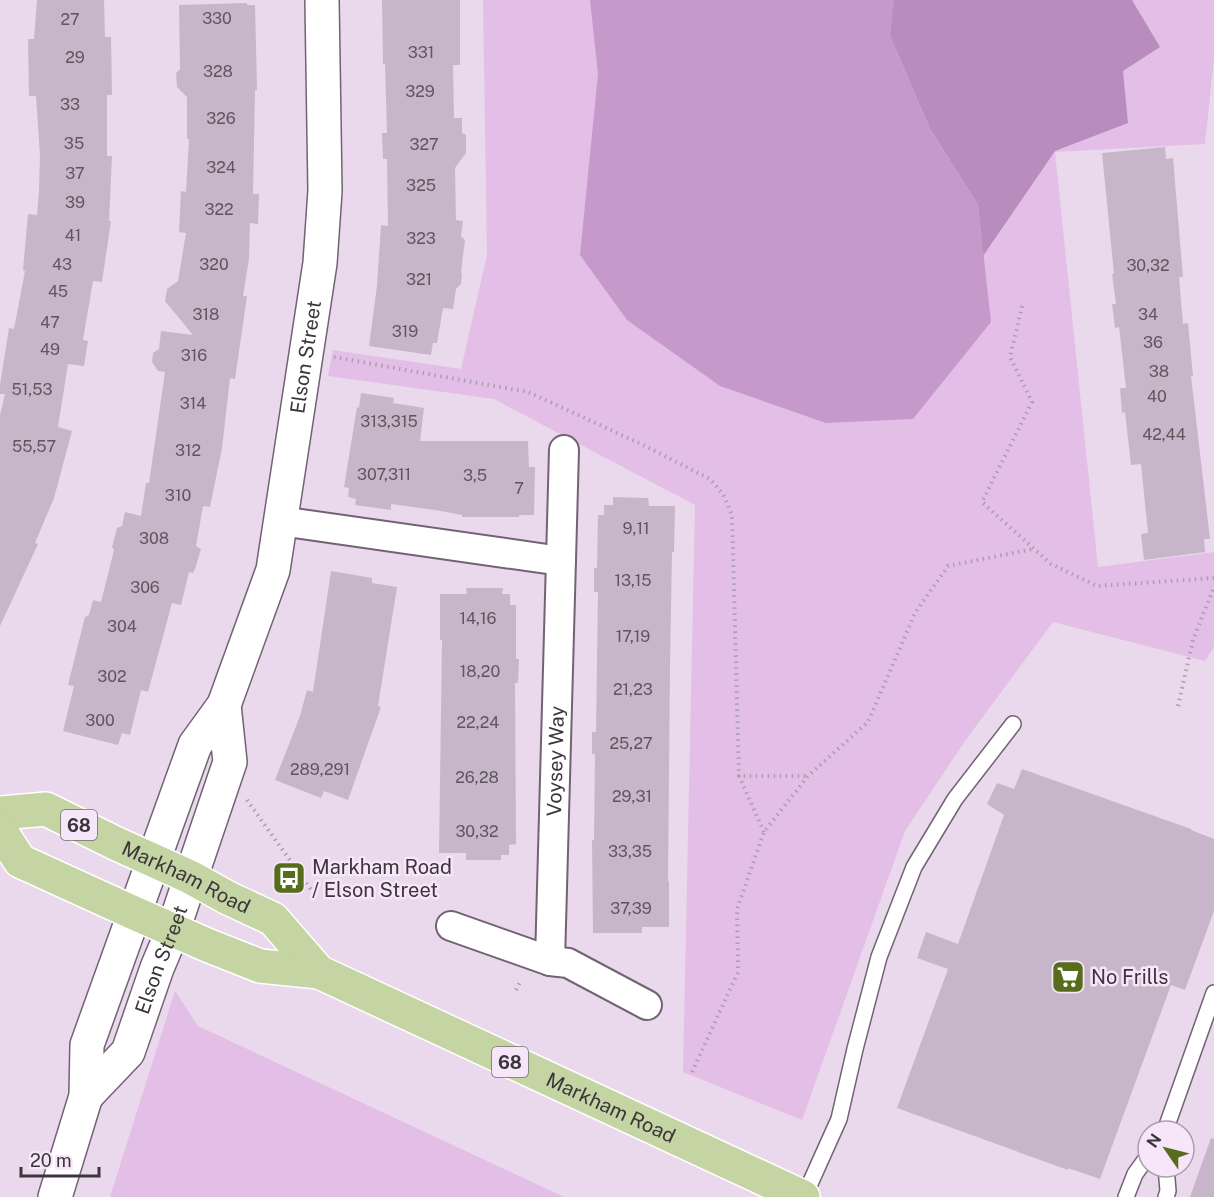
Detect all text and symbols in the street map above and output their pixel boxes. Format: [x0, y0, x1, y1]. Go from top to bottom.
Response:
house number: 330 [202, 9, 232, 28]
house number: 27 [60, 10, 80, 29]
house number: 331 [408, 43, 434, 62]
house number: 29 [65, 48, 85, 67]
house number: 328 [203, 62, 233, 81]
house number: 329 [405, 82, 435, 101]
house number: 33 [60, 95, 80, 114]
house number: 326 [206, 109, 236, 128]
house number: 35 [64, 134, 84, 153]
house number: 327 [409, 135, 439, 154]
house number: 324 [206, 158, 236, 177]
house number: 37 [65, 164, 85, 183]
house number: 325 [406, 176, 436, 195]
house number: 39 [65, 193, 85, 212]
house number: 322 [204, 200, 234, 219]
house number: 41 [65, 226, 81, 245]
house number: 323 [406, 229, 436, 248]
house number: 43 [52, 255, 72, 274]
house number: 320 [199, 255, 229, 274]
house number: 30,32 [1126, 256, 1170, 275]
house number: 321 [406, 270, 432, 289]
house number: 45 [48, 282, 68, 301]
street label: Elson Street [285, 299, 326, 415]
house number: 318 [193, 305, 219, 324]
house number: 34 [1138, 305, 1158, 324]
house number: 47 [40, 313, 60, 332]
house number: 319 [392, 322, 418, 341]
house number: 36 [1143, 333, 1163, 352]
house number: 49 [40, 340, 60, 359]
house number: 316 [181, 346, 207, 365]
house number: 38 [1149, 362, 1169, 381]
house number: 51,53 [12, 380, 52, 399]
house number: 40 [1147, 387, 1167, 406]
house number: 314 [180, 394, 206, 413]
house number: 313,315 [360, 412, 418, 431]
house number: 42,44 [1142, 425, 1186, 444]
house number: 55,57 [12, 437, 56, 456]
house number: 312 [175, 441, 201, 460]
house number: 307,311 [357, 465, 411, 484]
house number: 3,5 [463, 466, 487, 485]
house number: 7 [514, 479, 524, 498]
house number: 310 [165, 486, 191, 505]
house number: 9,11 [623, 519, 649, 538]
house number: 308 [139, 529, 169, 548]
house number: 13,15 [614, 571, 652, 590]
house number: 306 [130, 578, 160, 597]
house number: 14,16 [460, 609, 496, 628]
house number: 304 [107, 617, 137, 636]
house number: 17,19 [616, 627, 650, 646]
house number: 18,20 [460, 662, 500, 681]
house number: 302 [97, 667, 127, 686]
house number: 21,23 [613, 680, 653, 699]
street label: Voysey Way [542, 705, 569, 817]
house number: 300 [85, 711, 115, 730]
house number: 22,24 [457, 713, 499, 732]
house number: 25,27 [609, 734, 653, 753]
house number: 289,291 [290, 760, 350, 779]
house number: 26,28 [455, 768, 499, 787]
house number: 29,31 [612, 787, 652, 806]
road number: 68 [61, 810, 97, 840]
house number: 30,32 [455, 822, 499, 841]
street label: Markham Road [118, 836, 254, 919]
house number: 33,35 [608, 842, 652, 861]
place label: Markham Road / Elson Street [312, 855, 452, 902]
bus stop icon: Markham Road / Elson Street [271, 860, 307, 896]
house number: 37,39 [610, 899, 652, 918]
street label: Elson Street [130, 902, 192, 1017]
supermarket icon: No Frills [1050, 959, 1086, 995]
place label: No Frills [1091, 965, 1168, 989]
road number: 68 [492, 1047, 528, 1077]
street label: Markham Road [542, 1067, 679, 1148]
north arrow [1136, 1119, 1196, 1179]
text: N [1143, 1130, 1165, 1151]
scale bar [21, 1140, 99, 1178]
text: 20 m [30, 1150, 72, 1171]

